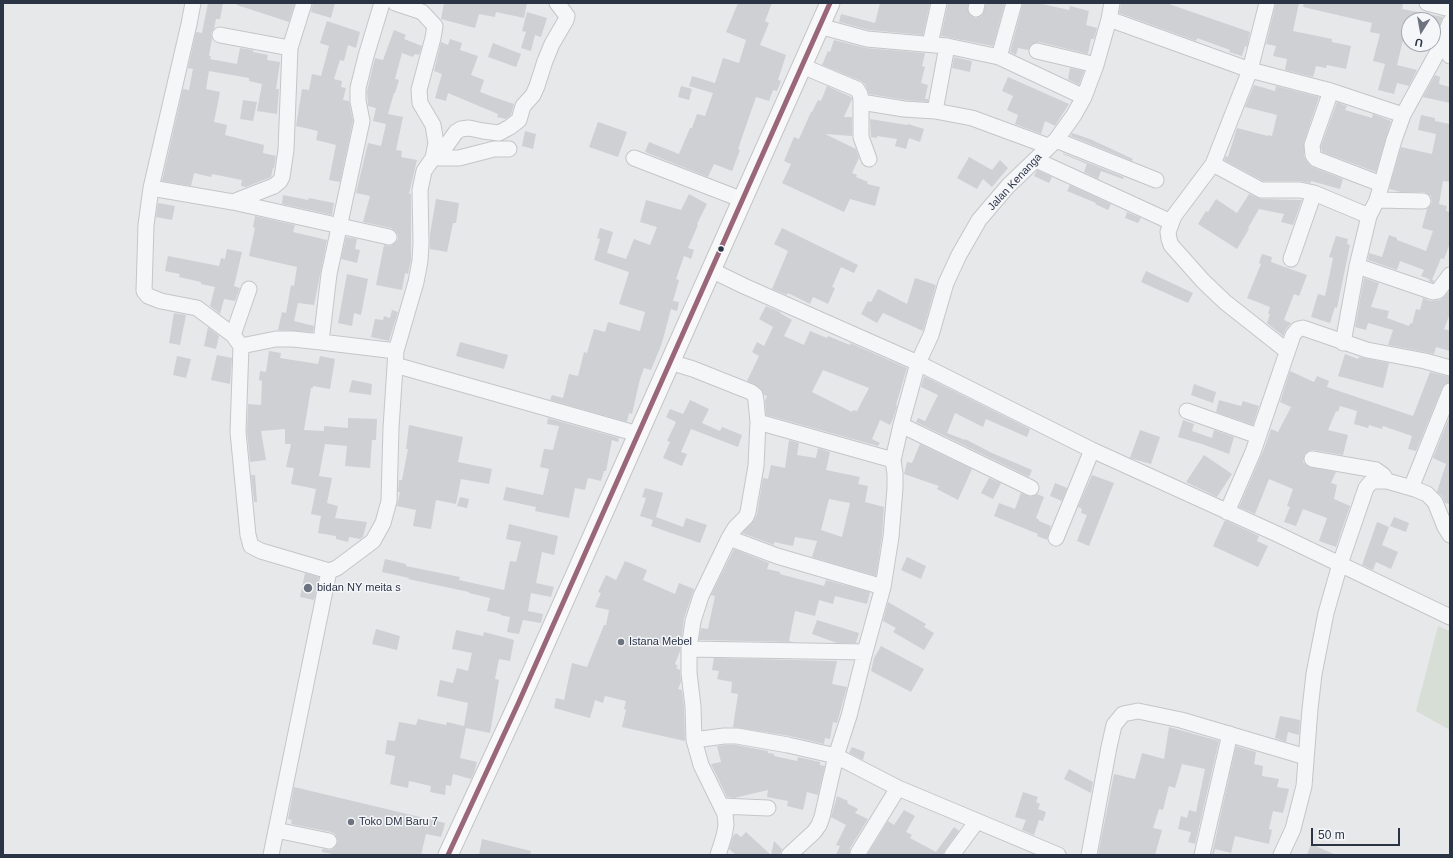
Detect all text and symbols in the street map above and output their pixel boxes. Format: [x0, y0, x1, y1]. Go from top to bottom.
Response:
north arrow [1401, 12, 1441, 52]
text: U [1414, 36, 1424, 49]
street label: Jalan Kenanga [985, 151, 1045, 213]
unlabelled marker [716, 244, 726, 254]
place label: bidan NY meita s [317, 581, 401, 595]
marker: bidan NY meita s [302, 582, 314, 594]
place label: Istana Mebel [629, 635, 692, 649]
marker: Istana Mebel [616, 637, 626, 647]
place label: Toko DM Baru 7 [359, 815, 438, 829]
marker: Toko DM Baru 7 [346, 817, 356, 827]
scale bar [1313, 820, 1402, 846]
text: 50 m [1318, 828, 1345, 842]

